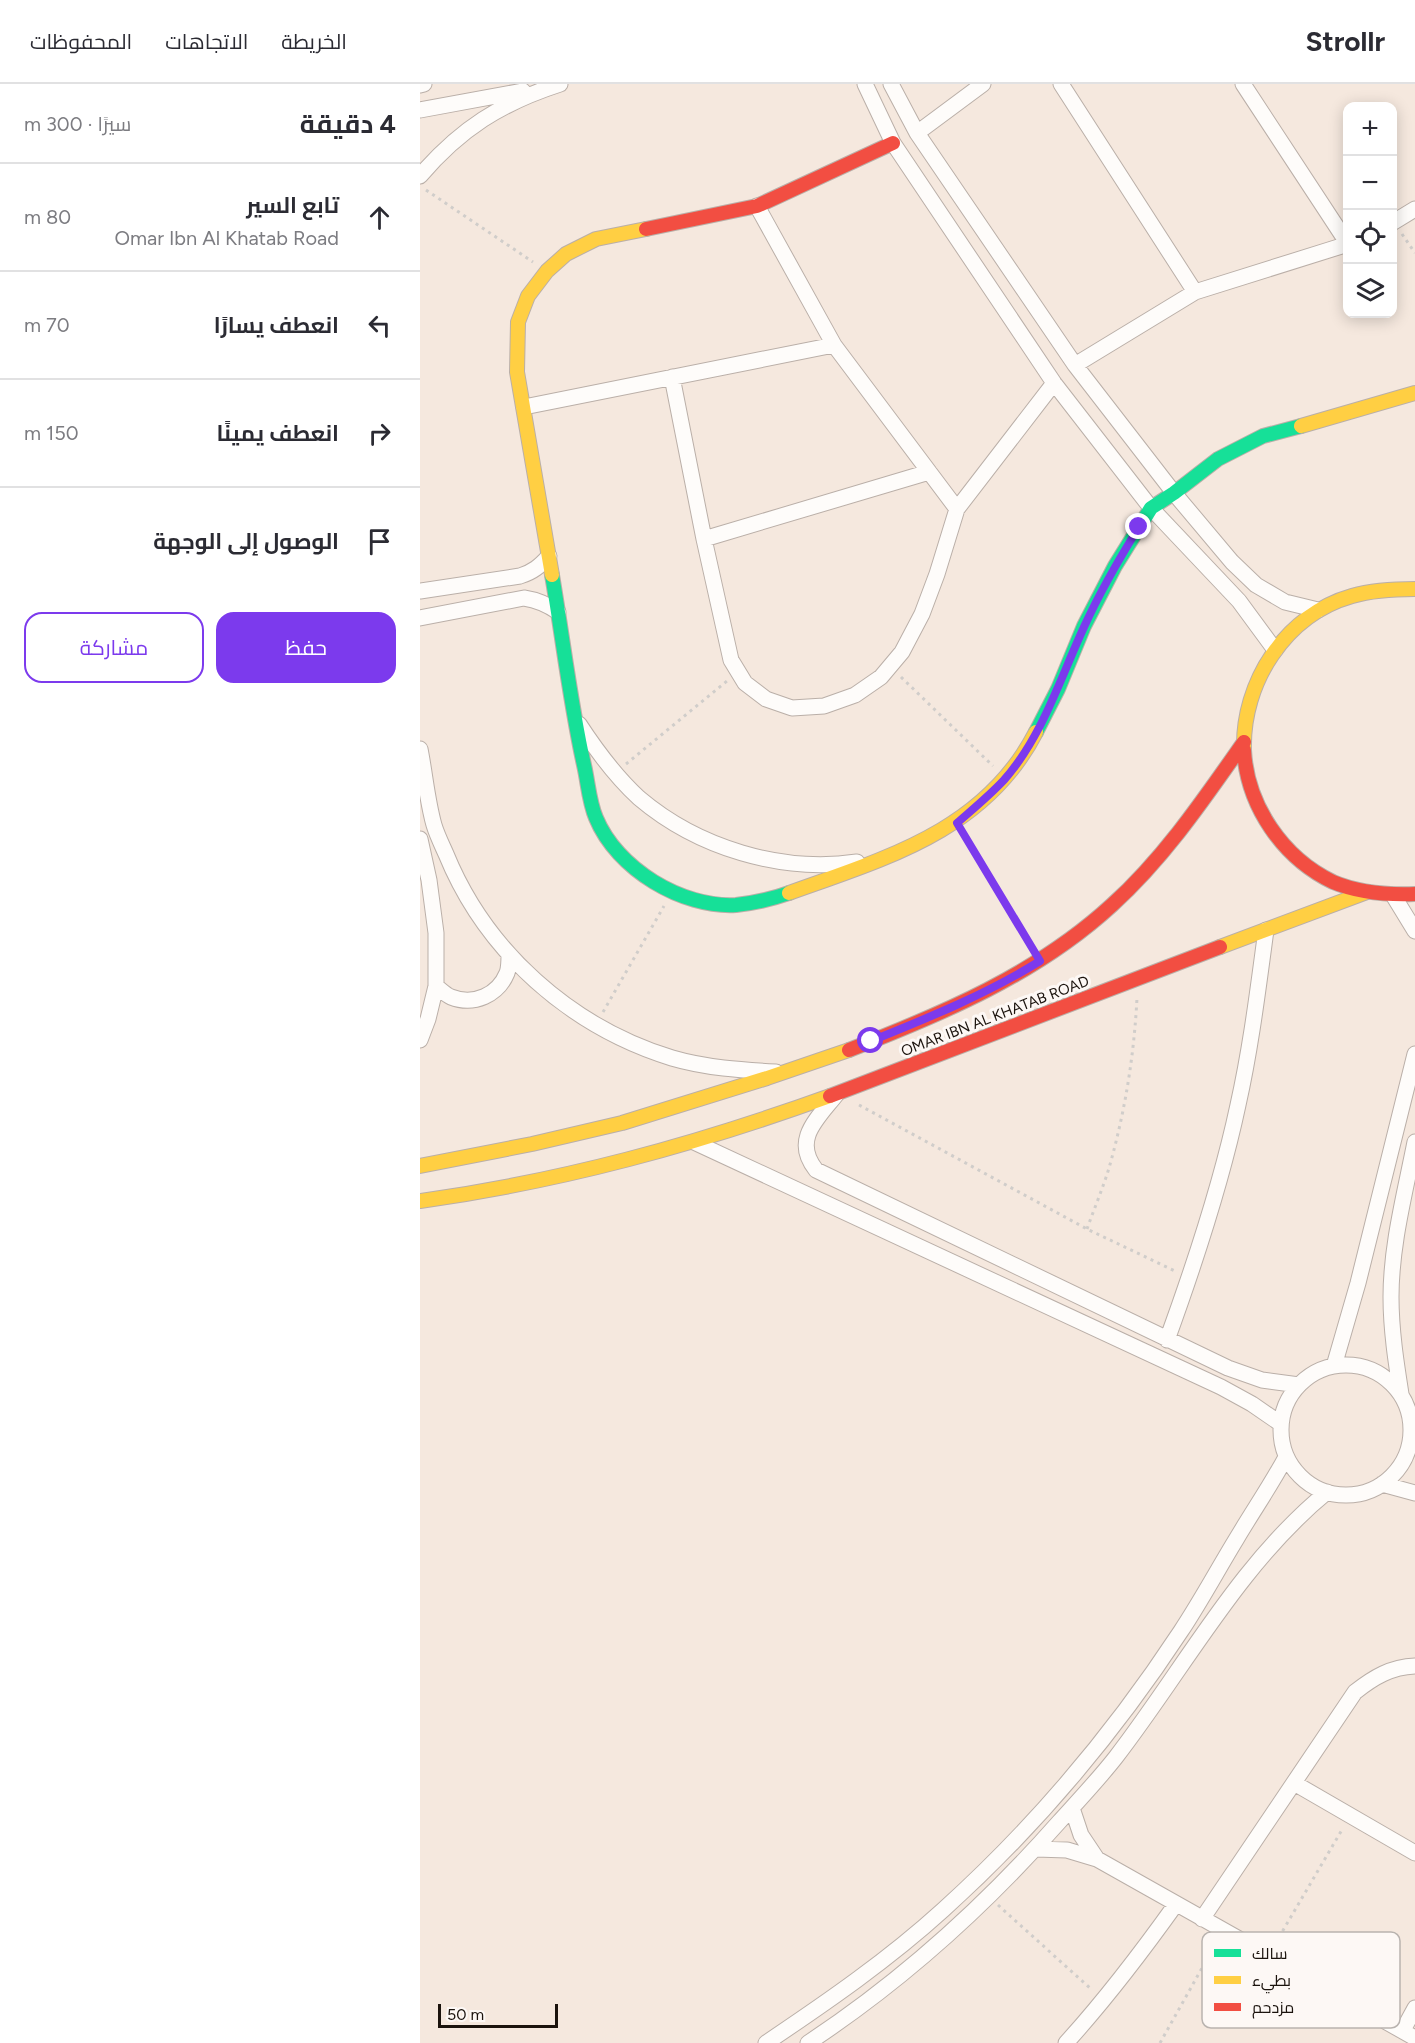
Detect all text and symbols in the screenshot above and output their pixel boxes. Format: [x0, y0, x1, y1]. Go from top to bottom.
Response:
text: Strollr [1305, 24, 1385, 58]
text: المحفوظات [30, 29, 132, 54]
text: الاتجاهات [165, 29, 248, 54]
text: الخريطة [281, 29, 347, 54]
map controls [1343, 102, 1397, 318]
button: + [1343, 102, 1397, 156]
text: 4 دقيقة [300, 108, 396, 140]
text: سيرًا · 300 m [24, 112, 131, 136]
button: − [1343, 156, 1397, 210]
text: تابع السير [246, 192, 339, 219]
icon: ahead [363, 201, 396, 234]
text: 80 m [24, 205, 71, 229]
button: locate [1343, 210, 1397, 264]
text: Omar Ibn Al Khatab Road [114, 226, 339, 250]
button: layers [1343, 264, 1397, 318]
icon: left [363, 309, 396, 342]
text: انعطف يسارًا [214, 312, 339, 339]
text: 70 m [24, 313, 70, 337]
icon: right [363, 417, 396, 450]
text: انعطف يمينًا [216, 420, 339, 447]
text: 150 m [24, 421, 79, 445]
route end [1125, 513, 1151, 539]
icon: arrive [363, 525, 396, 558]
text: الوصول إلى الوجهة [153, 528, 339, 555]
button: مشاركة [24, 612, 204, 683]
button: حفظ [216, 612, 396, 683]
street label: OMAR IBN AL KHATAB ROAD [898, 972, 1092, 1060]
route start [857, 1027, 883, 1053]
legend [1202, 1932, 1400, 2028]
text: سالك [1252, 1944, 1287, 1963]
text: بطيء [1252, 1971, 1291, 1994]
text: مزدحم [1252, 1998, 1294, 2019]
scale bar [438, 2001, 558, 2028]
text: 50 m [447, 2005, 484, 2024]

